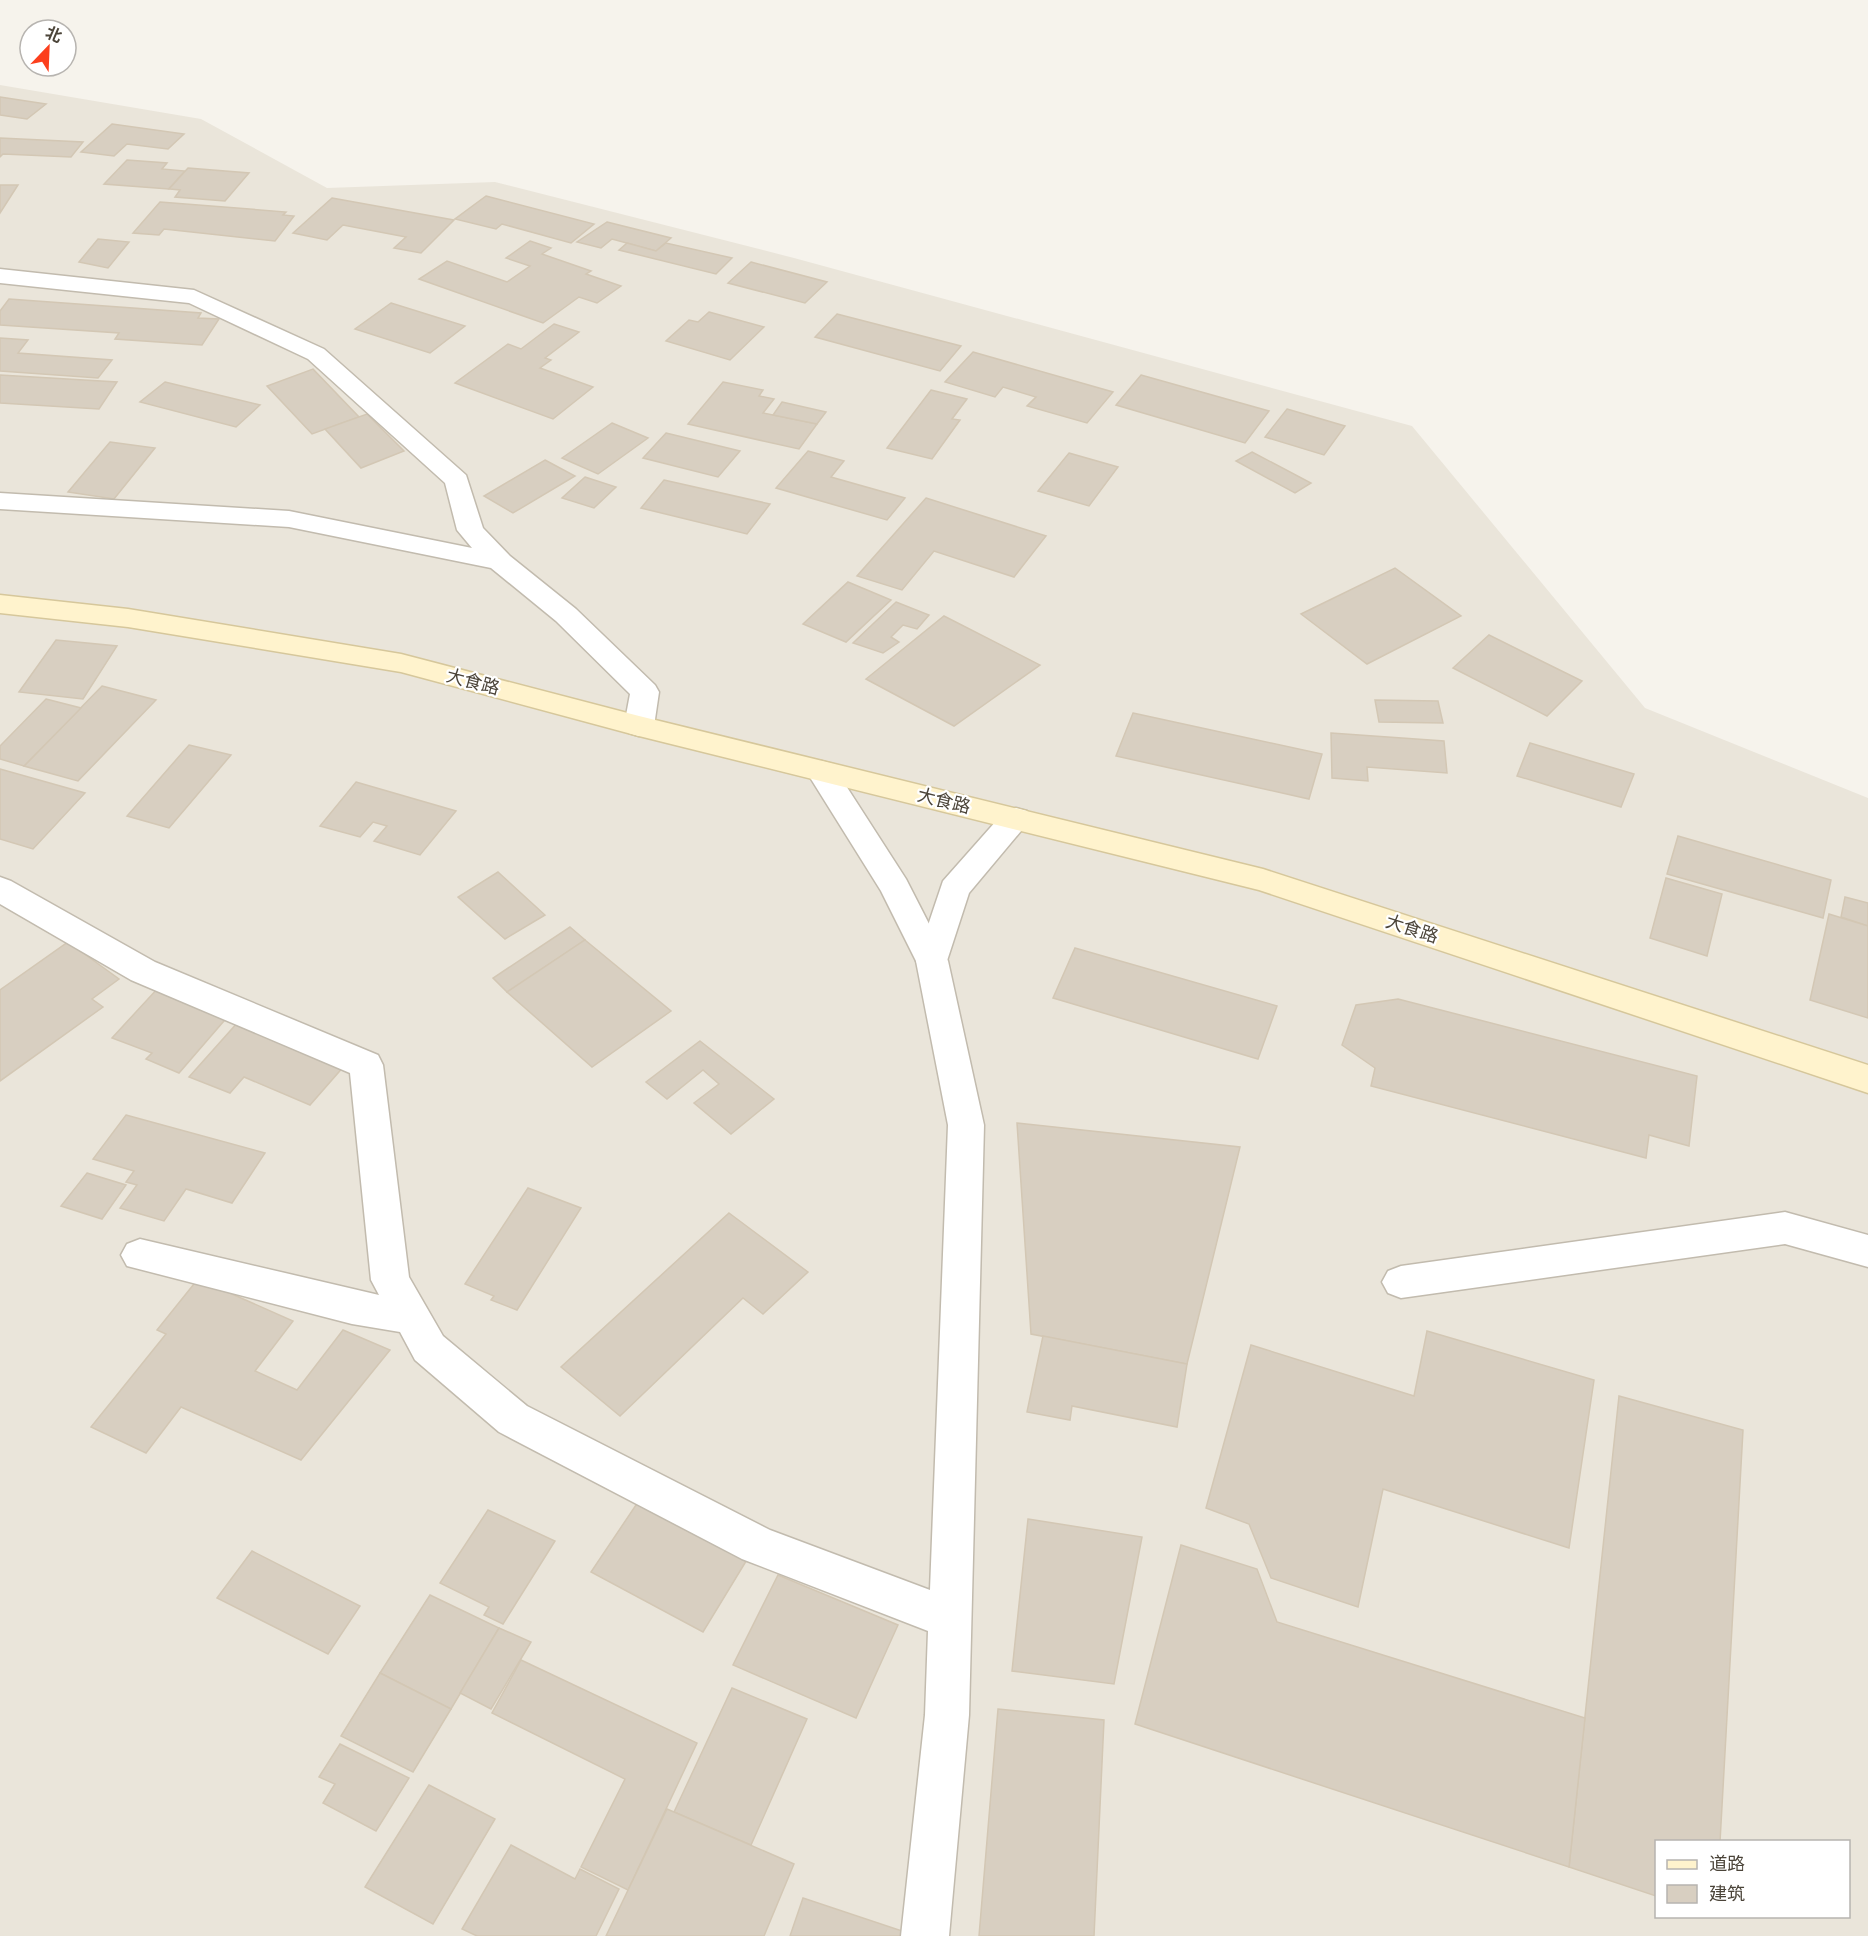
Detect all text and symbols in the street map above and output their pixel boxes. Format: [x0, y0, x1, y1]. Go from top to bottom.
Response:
north arrow [18, 18, 78, 78]
text: 北 [43, 23, 65, 47]
street label: 大食路 [444, 664, 502, 700]
street label: 大食路 [915, 784, 973, 818]
street label: 大食路 [1383, 910, 1441, 948]
legend [1655, 1840, 1850, 1918]
text: 道路 [1709, 1853, 1745, 1875]
text: 建筑 [1709, 1883, 1745, 1905]

